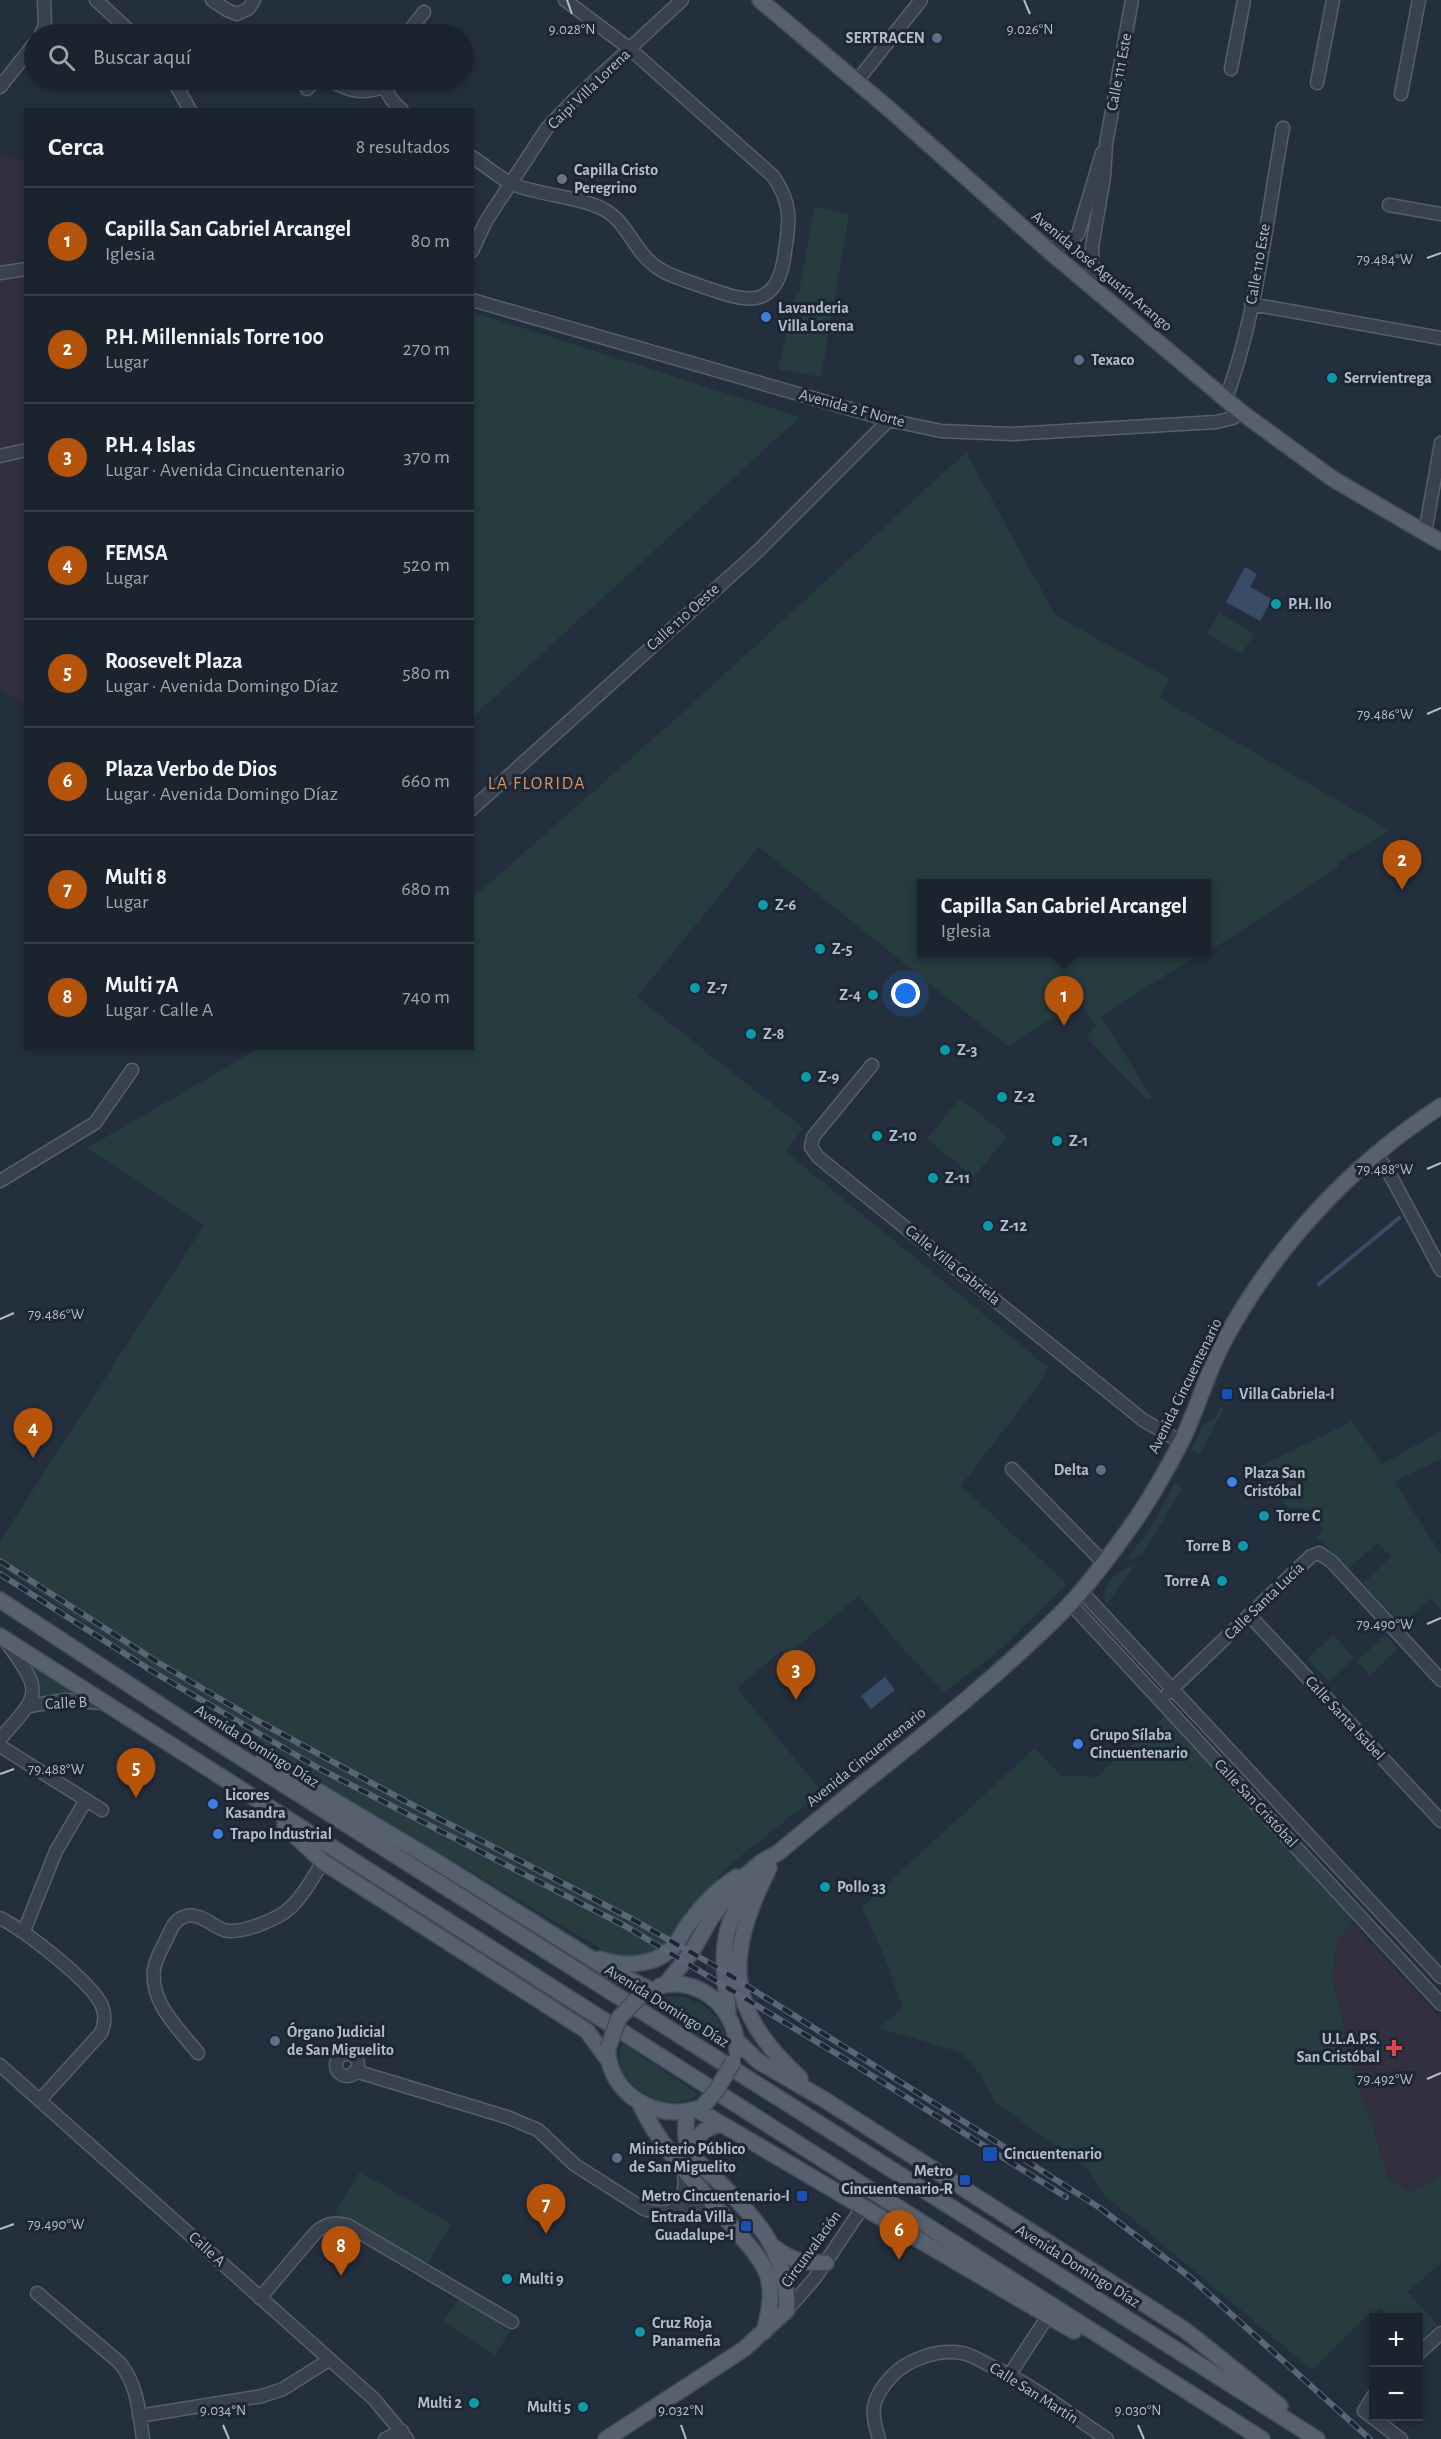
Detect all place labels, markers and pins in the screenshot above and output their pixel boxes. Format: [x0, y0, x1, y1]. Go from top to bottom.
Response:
place label: SERTRACEN [846, 30, 925, 46]
marker: SERTRACEN [930, 31, 944, 45]
place label: Capilla Cristo Peregrino [574, 162, 658, 196]
marker: Capilla Cristo Peregrino [555, 172, 569, 186]
place label: Lavanderia Villa Lorena [778, 300, 854, 334]
marker: Lavanderia Villa Lorena [759, 310, 773, 324]
place label: Texaco [1091, 352, 1135, 368]
marker: Texaco [1072, 353, 1086, 367]
place label: Serrvientrega [1344, 370, 1432, 386]
marker: Serrvientrega [1325, 371, 1339, 385]
place label: P.H. Ilo [1288, 596, 1332, 612]
marker: P.H. Ilo [1269, 597, 1283, 611]
pin: 2 [1382, 840, 1422, 890]
place label: Z-6 [775, 897, 797, 913]
marker: Z-6 [756, 898, 770, 912]
place label: Z-5 [832, 941, 853, 957]
marker: Z-5 [813, 942, 827, 956]
pin: 1 [1044, 976, 1084, 1026]
place label: Z-7 [707, 980, 728, 996]
marker: Z-7 [688, 981, 702, 995]
place label: Z-4 [839, 987, 861, 1003]
marker: Z-4 [866, 988, 880, 1002]
place label: Z-8 [763, 1026, 785, 1042]
marker: Z-8 [744, 1027, 758, 1041]
place label: Z-3 [957, 1042, 978, 1058]
marker: Z-3 [938, 1043, 952, 1057]
place label: Z-9 [818, 1069, 840, 1085]
marker: Z-9 [799, 1070, 813, 1084]
place label: Z-2 [1014, 1089, 1036, 1105]
marker: Z-2 [995, 1090, 1009, 1104]
place label: Z-10 [889, 1128, 917, 1144]
marker: Z-10 [870, 1129, 884, 1143]
place label: Z-1 [1069, 1133, 1088, 1149]
marker: Z-1 [1050, 1134, 1064, 1148]
place label: Z-11 [945, 1170, 970, 1186]
marker: Z-11 [926, 1171, 940, 1185]
place label: Z-12 [1000, 1218, 1027, 1234]
marker: Z-12 [981, 1219, 995, 1233]
place label: Villa Gabriela-I [1239, 1386, 1335, 1402]
marker: Villa Gabriela-I [1220, 1387, 1234, 1401]
pin: 4 [14, 1408, 52, 1458]
place label: Delta [1054, 1462, 1089, 1478]
marker: Delta [1094, 1463, 1108, 1477]
place label: Plaza San Cristóbal [1244, 1465, 1305, 1499]
marker: Plaza San Cristóbal [1225, 1475, 1239, 1489]
place label: Torre C [1276, 1508, 1321, 1524]
marker: Torre C [1257, 1509, 1271, 1523]
place label: Torre B [1186, 1538, 1231, 1554]
marker: Torre B [1236, 1539, 1250, 1553]
place label: Torre A [1164, 1573, 1210, 1589]
marker: Torre A [1215, 1574, 1229, 1588]
pin: 3 [776, 1650, 816, 1700]
place label: Grupo Sílaba Cincuentenario [1090, 1727, 1188, 1761]
marker: Grupo Sílaba Cincuentenario [1071, 1737, 1085, 1751]
pin: 5 [116, 1748, 156, 1798]
place label: Licores Kasandra [225, 1787, 286, 1821]
marker: Licores Kasandra [206, 1797, 220, 1811]
place label: Trapo Industrial [230, 1826, 332, 1842]
marker: Trapo Industrial [211, 1827, 225, 1841]
place label: Pollo 33 [837, 1879, 886, 1895]
marker: Pollo 33 [818, 1880, 832, 1894]
place label: Órgano Judicial de San Miguelito [287, 2022, 394, 2058]
place label: U.L.A.P.S. San Cristóbal [1296, 2031, 1380, 2065]
marker: Órgano Judicial de San Miguelito [268, 2034, 282, 2048]
marker: U.L.A.P.S. San Cristóbal [1385, 2039, 1403, 2057]
place label: Ministerio Público de San Miguelito [629, 2141, 746, 2175]
marker: Cincuentenario [981, 2145, 999, 2163]
place label: Cincuentenario [1004, 2146, 1102, 2162]
marker: Ministerio Público de San Miguelito [610, 2151, 624, 2165]
place label: Metro Cincuentenario-R [841, 2163, 954, 2197]
marker: Metro Cincuentenario-R [958, 2173, 972, 2187]
pin: 7 [526, 2184, 566, 2234]
place label: Metro Cincuentenario-I [642, 2188, 790, 2204]
marker: Metro Cincuentenario-I [795, 2189, 809, 2203]
place label: Entrada Villa Guadalupe-I [651, 2209, 734, 2243]
pin: 6 [880, 2210, 918, 2260]
marker: Entrada Villa Guadalupe-I [739, 2219, 753, 2233]
pin: 8 [322, 2226, 360, 2276]
place label: Multi 9 [519, 2271, 564, 2287]
marker: Multi 9 [500, 2272, 514, 2286]
place label: Cruz Roja Panameña [652, 2315, 721, 2349]
marker: Cruz Roja Panameña [633, 2325, 647, 2339]
place label: Multi 2 [417, 2395, 462, 2411]
marker: Multi 2 [467, 2396, 481, 2410]
place label: Multi 5 [527, 2399, 571, 2415]
marker: Multi 5 [576, 2400, 590, 2414]

